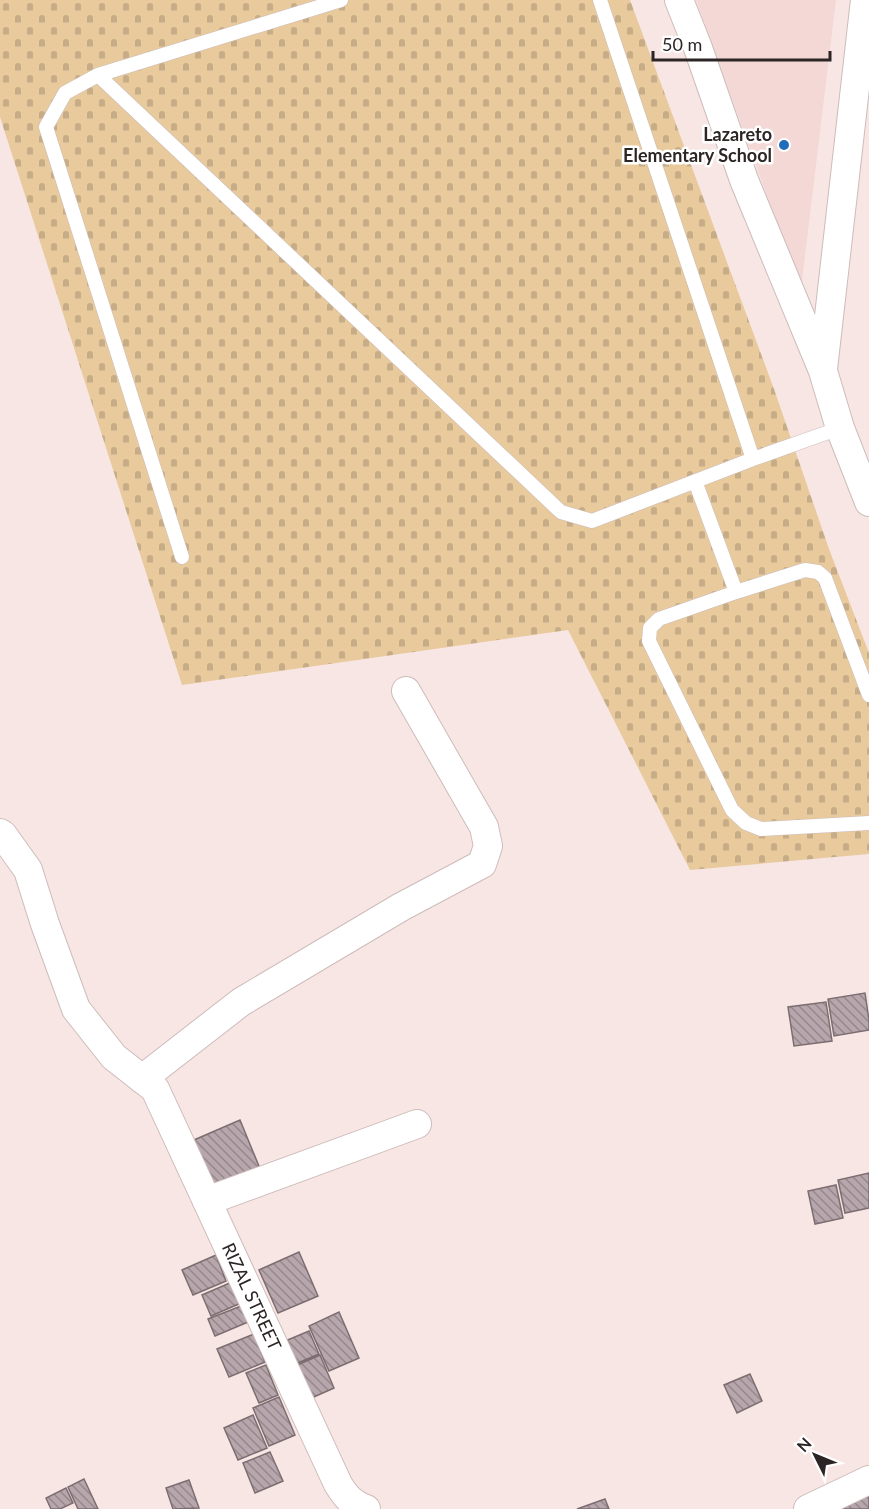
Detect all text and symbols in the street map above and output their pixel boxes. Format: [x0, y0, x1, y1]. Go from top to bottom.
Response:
scale bar [653, 24, 830, 62]
text: 50 m [662, 33, 702, 55]
place label: Lazareto Elementary School [623, 123, 772, 166]
marker: Lazareto Elementary School [777, 138, 791, 152]
street label: RIZAL STREET [218, 1239, 287, 1354]
north arrow [785, 1425, 845, 1485]
text: N [793, 1433, 815, 1455]

